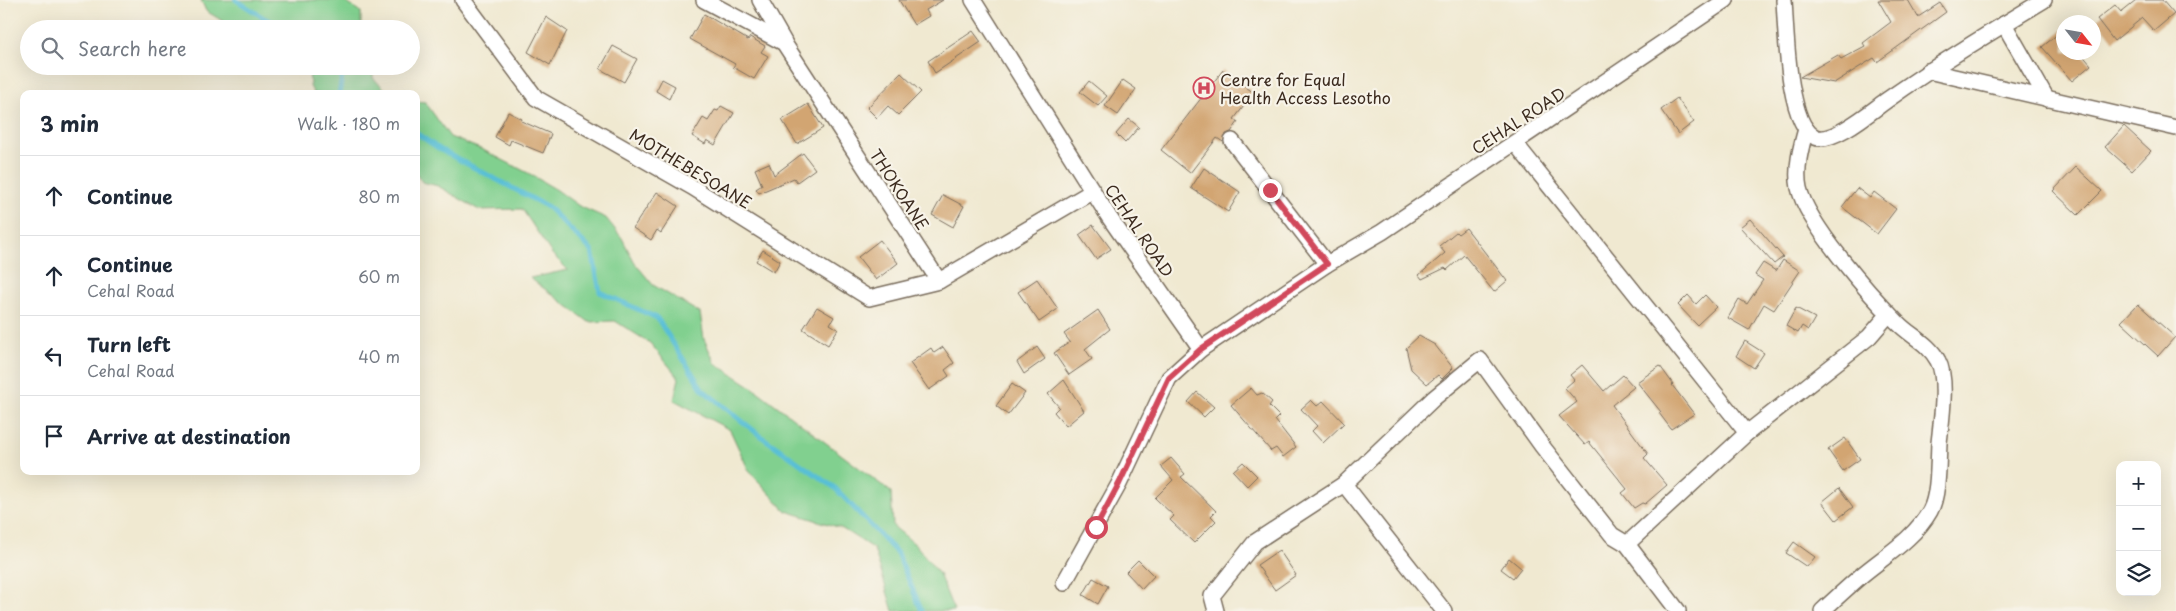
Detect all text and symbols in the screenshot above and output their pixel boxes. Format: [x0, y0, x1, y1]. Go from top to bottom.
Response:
north arrow [2056, 15, 2101, 60]
search box [20, 20, 420, 75]
icon: search [38, 34, 66, 62]
text: Search here [78, 34, 187, 62]
place label: Centre for Equal Health Access Lesotho [1220, 67, 1391, 109]
hospital icon: Centre for Equal Health Access Lesotho [1192, 76, 1216, 100]
street label: CEHAL ROAD [1466, 81, 1570, 159]
text: 3 min [40, 107, 99, 139]
text: Walk · 180 m [297, 111, 400, 135]
street label: MOTHEBESOANE [625, 122, 757, 214]
street label: THOKOANE [865, 144, 935, 234]
street label: CEHAL ROAD [1100, 179, 1180, 281]
route end [1259, 179, 1282, 202]
icon: ahead [40, 182, 68, 210]
text: Continue [87, 182, 173, 210]
text: 80 m [358, 184, 400, 208]
text: Continue [87, 250, 173, 278]
icon: ahead [40, 262, 68, 290]
text: 60 m [358, 264, 400, 288]
text: Cehal Road [87, 278, 175, 302]
text: Turn left [87, 330, 171, 358]
icon: left [40, 342, 68, 370]
text: 40 m [358, 344, 400, 368]
text: Cehal Road [87, 358, 175, 382]
icon: arrive [40, 422, 68, 450]
text: Arrive at destination [87, 422, 291, 450]
map controls [2116, 461, 2161, 596]
button: + [2116, 461, 2161, 506]
button: − [2116, 506, 2161, 551]
route start [1085, 516, 1108, 539]
button: layers [2116, 551, 2161, 596]

